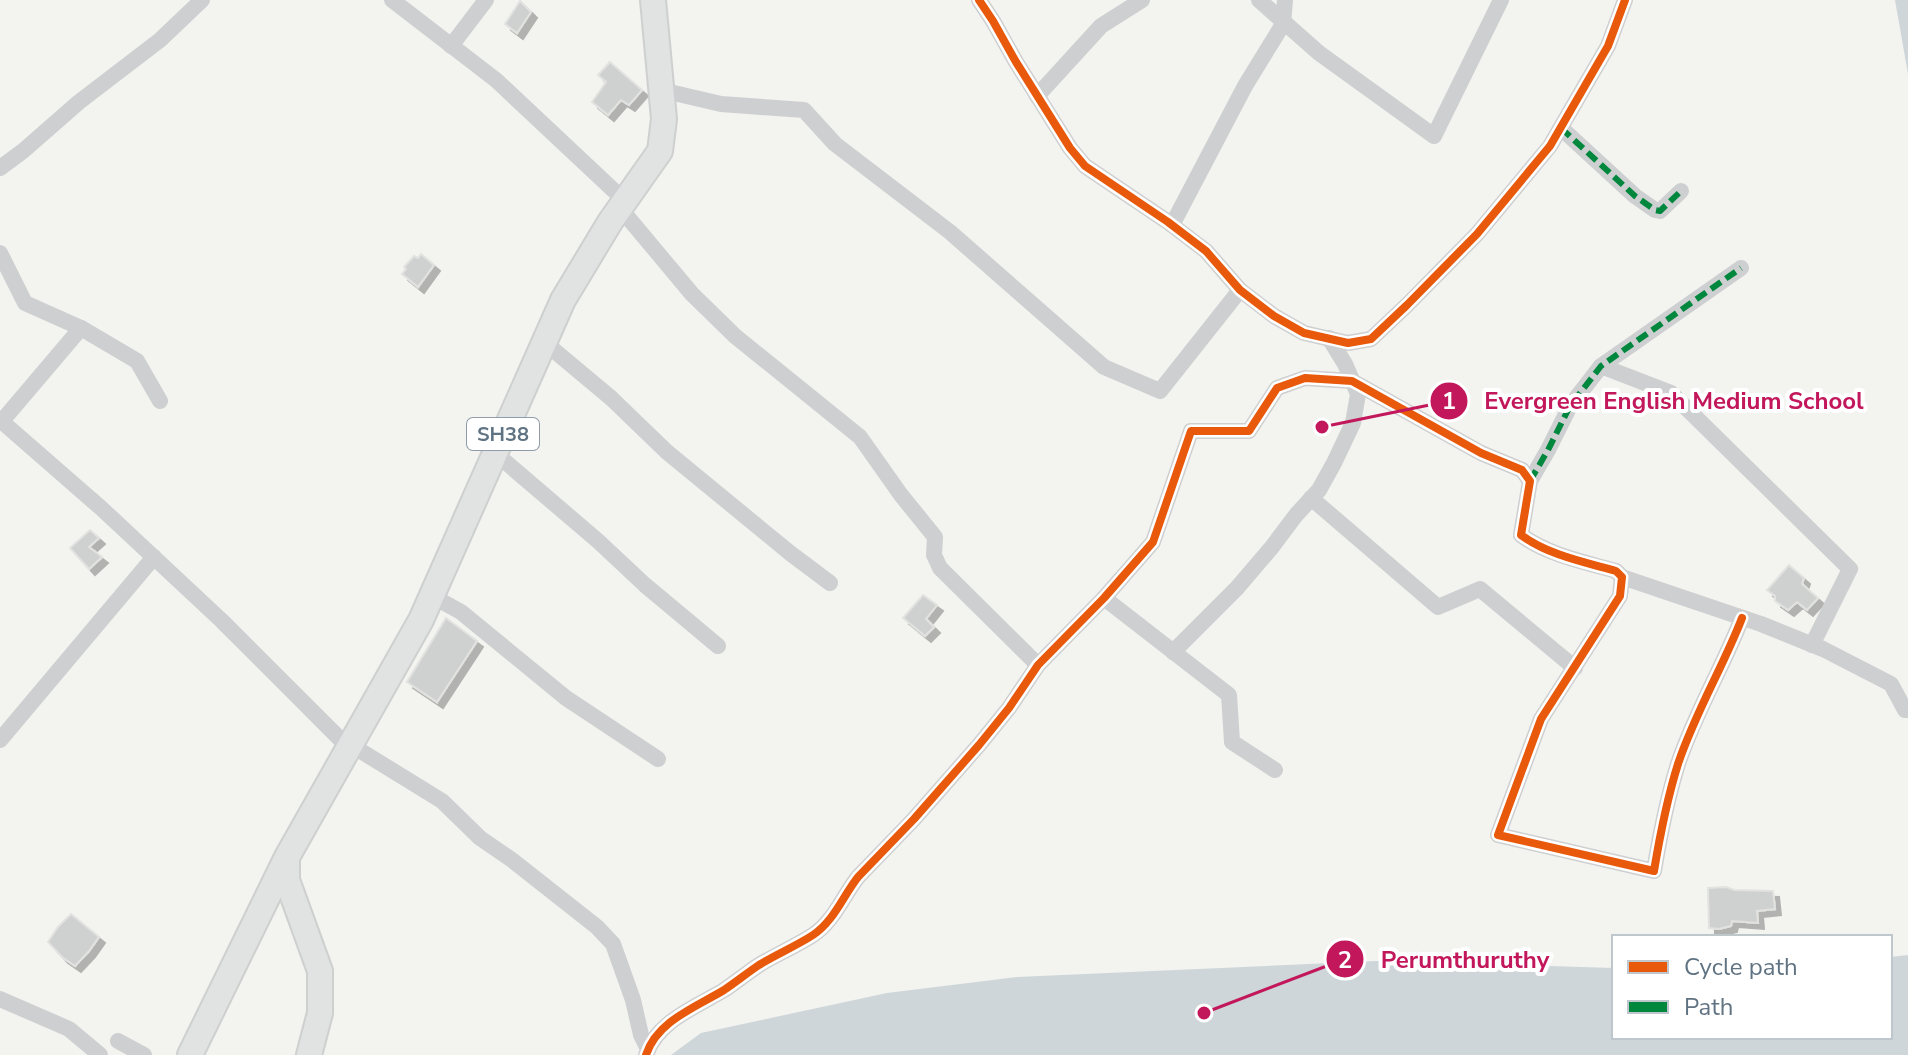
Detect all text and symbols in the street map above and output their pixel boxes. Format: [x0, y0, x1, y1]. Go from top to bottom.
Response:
callout: Evergreen English Medium School [1429, 377, 1880, 425]
text: 1 [1442, 385, 1456, 417]
text: Evergreen English Medium School [1484, 385, 1864, 417]
road number: SH38 [467, 418, 539, 450]
callout: Perumthuruthy [1325, 935, 1566, 983]
legend [1612, 935, 1892, 1039]
text: 2 [1338, 944, 1352, 976]
text: Perumthuruthy [1381, 944, 1550, 976]
text: Cycle path [1684, 951, 1798, 983]
text: Path [1684, 991, 1733, 1023]

